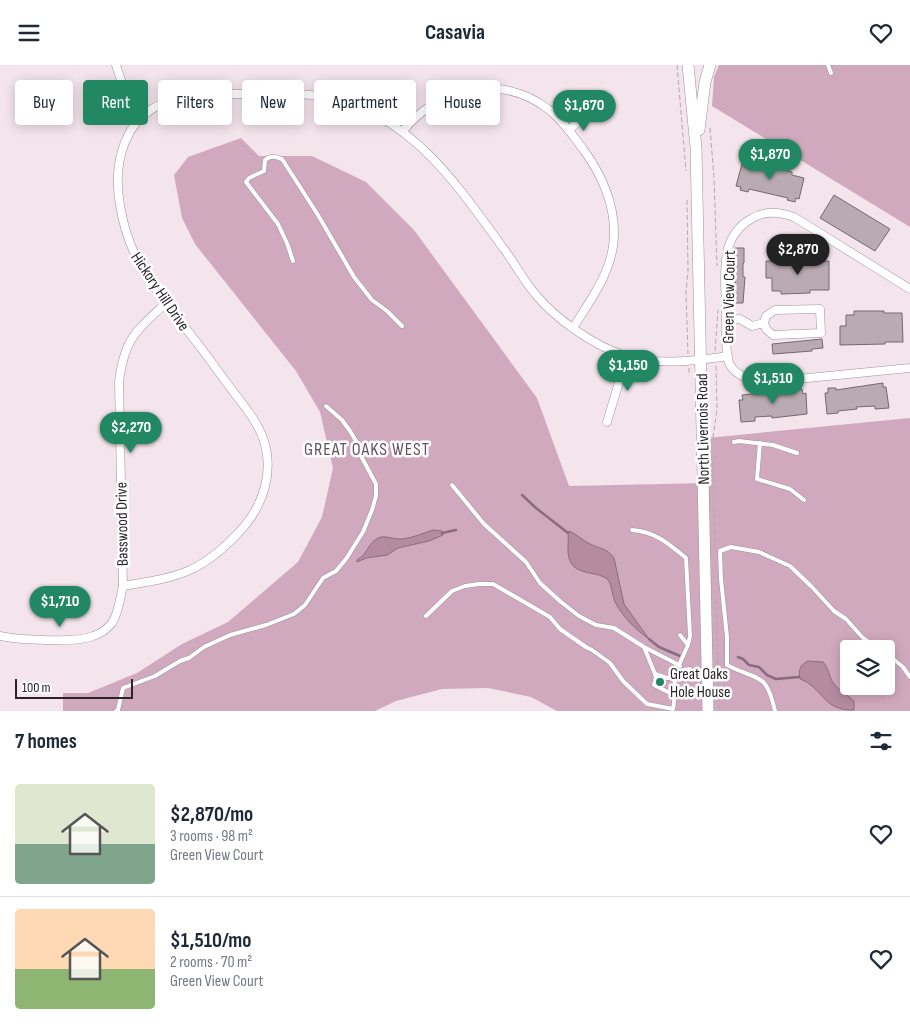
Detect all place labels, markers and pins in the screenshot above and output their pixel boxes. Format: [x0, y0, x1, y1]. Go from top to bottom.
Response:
pin: $1,670 [543, 89, 625, 132]
pin: $1,870 [729, 139, 811, 181]
pin: $2,870 [757, 233, 839, 276]
pin: $1,150 [587, 349, 669, 392]
pin: $1,510 [732, 363, 814, 405]
pin: $2,270 [90, 411, 172, 454]
pin: $1,710 [19, 585, 101, 628]
place label: Great Oaks Hole House [670, 665, 730, 702]
marker: Great Oaks Hole House [654, 676, 666, 688]

